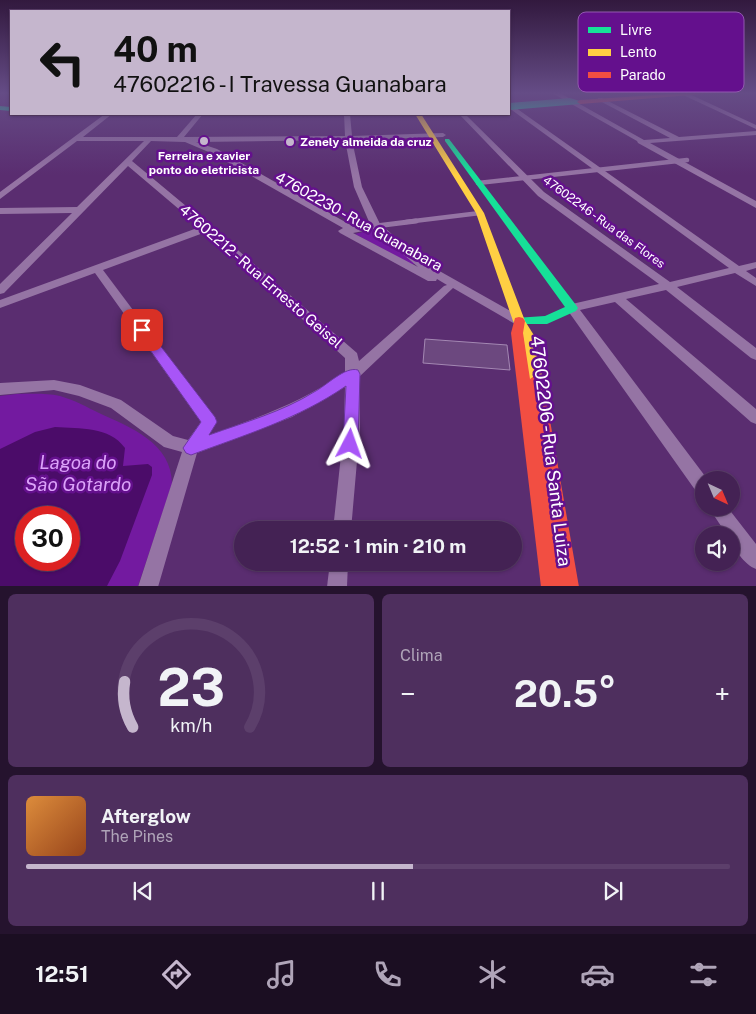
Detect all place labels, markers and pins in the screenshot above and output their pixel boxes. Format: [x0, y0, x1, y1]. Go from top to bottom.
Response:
marker: Ferreira e xavier ponto do eletricista [198, 135, 210, 147]
place label: Zenely almeida da cruz [300, 135, 432, 149]
marker: Zenely almeida da cruz [284, 136, 296, 148]
place label: Ferreira e xavier ponto do eletricista [149, 149, 259, 177]
pin [121, 309, 163, 351]

